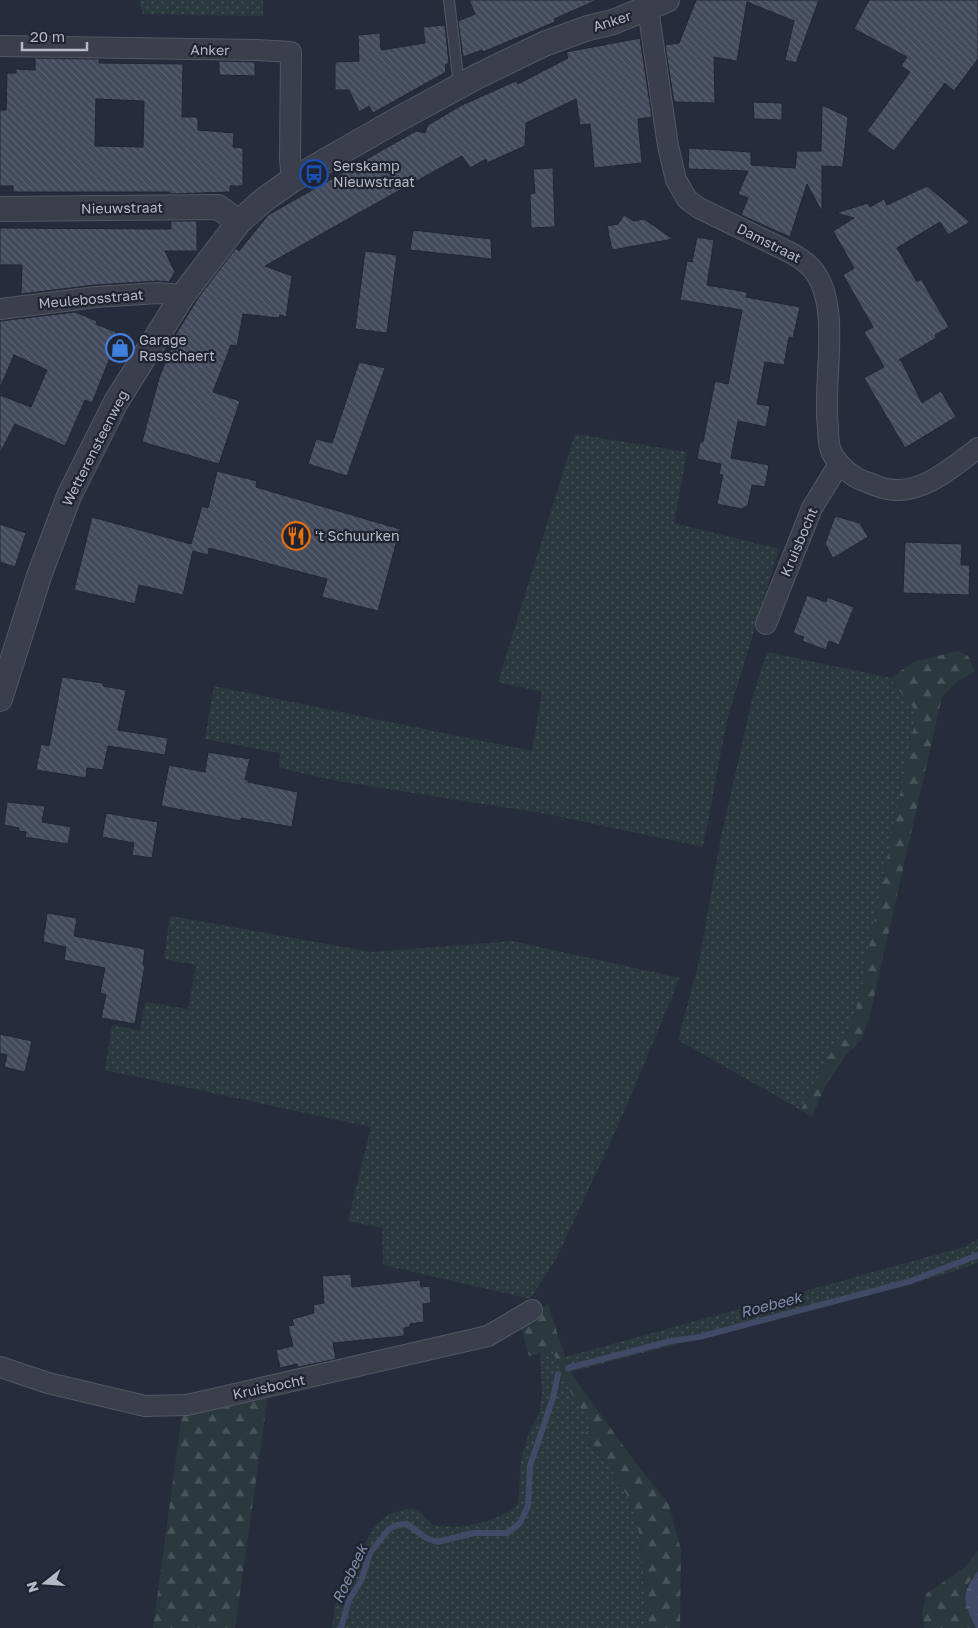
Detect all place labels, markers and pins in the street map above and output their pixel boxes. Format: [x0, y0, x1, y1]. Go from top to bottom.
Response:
place label: Serskamp Nieuwstraat [333, 157, 415, 190]
bus stop icon: Serskamp Nieuwstraat [299, 159, 329, 189]
place label: Garage Rasschaert [139, 331, 215, 364]
shop icon: Garage Rasschaert [105, 333, 135, 363]
restaurant icon: 't Schuurken [281, 521, 311, 551]
place label: 't Schuurken [315, 527, 400, 544]

